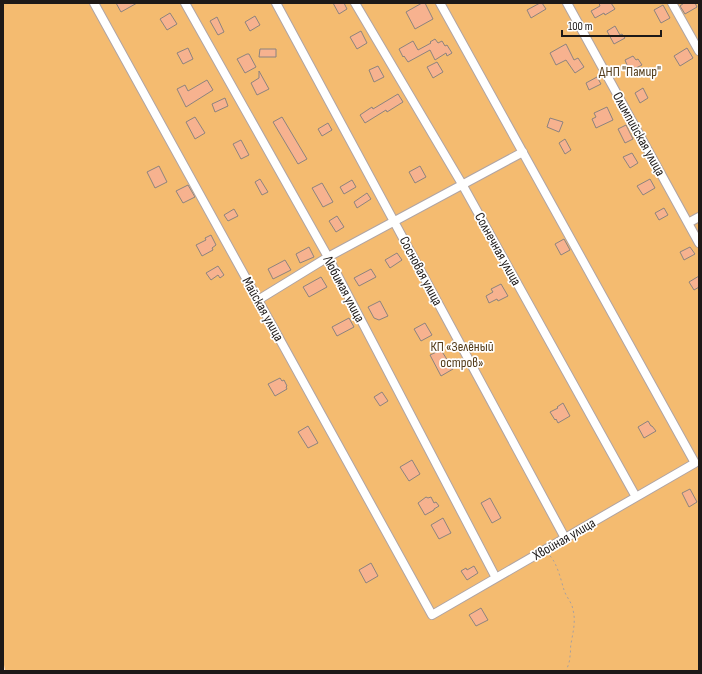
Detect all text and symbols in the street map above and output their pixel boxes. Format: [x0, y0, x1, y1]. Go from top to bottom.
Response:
scale bar [562, 12, 661, 38]
text: 100 m [568, 19, 593, 34]
park label: ДНП "Памир" [599, 63, 661, 80]
street label: Олимпийская улица [609, 89, 669, 179]
street label: Солнечная улица [471, 210, 525, 288]
street label: Сосновая улица [396, 234, 446, 308]
street label: Любимая улица [319, 252, 369, 325]
street label: Майская улица [238, 274, 288, 344]
park label: КП «Зелёный остров» [430, 338, 494, 371]
street label: Хвойная улица [529, 514, 598, 564]

